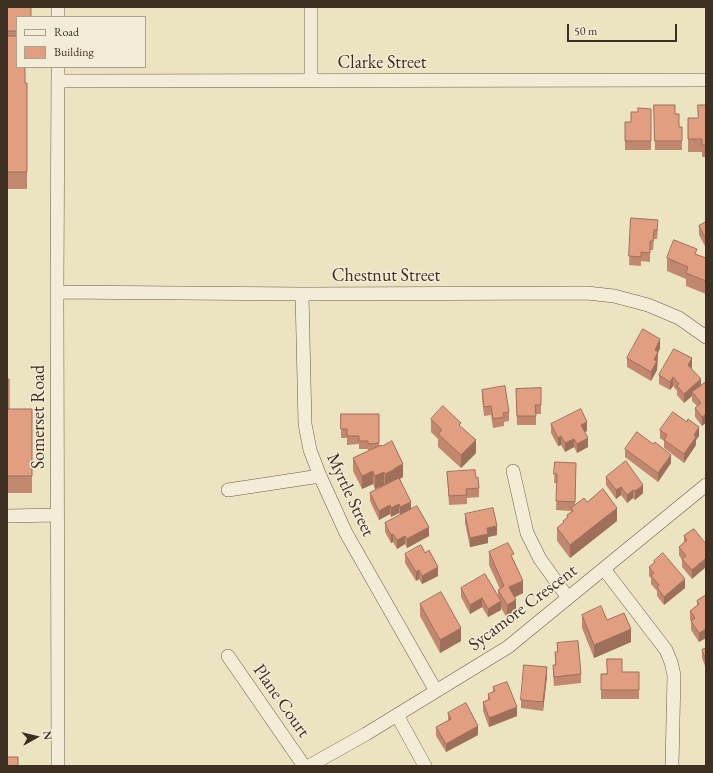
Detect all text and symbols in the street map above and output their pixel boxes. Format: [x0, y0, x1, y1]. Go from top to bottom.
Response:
legend [16, 16, 146, 68]
scale bar [569, 16, 679, 42]
text: 50 m [574, 23, 597, 39]
text: Road [54, 24, 79, 40]
text: Building [54, 44, 94, 60]
street label: Clarke Street [338, 52, 426, 74]
street label: Chestnut Street [332, 265, 440, 287]
street label: Somerset Road [28, 365, 50, 469]
street label: Myrtle Street [321, 450, 379, 540]
street label: Sycamore Crescent [464, 560, 582, 656]
street label: Plane Court [248, 660, 314, 742]
north arrow [16, 717, 56, 757]
text: N [40, 730, 55, 741]

